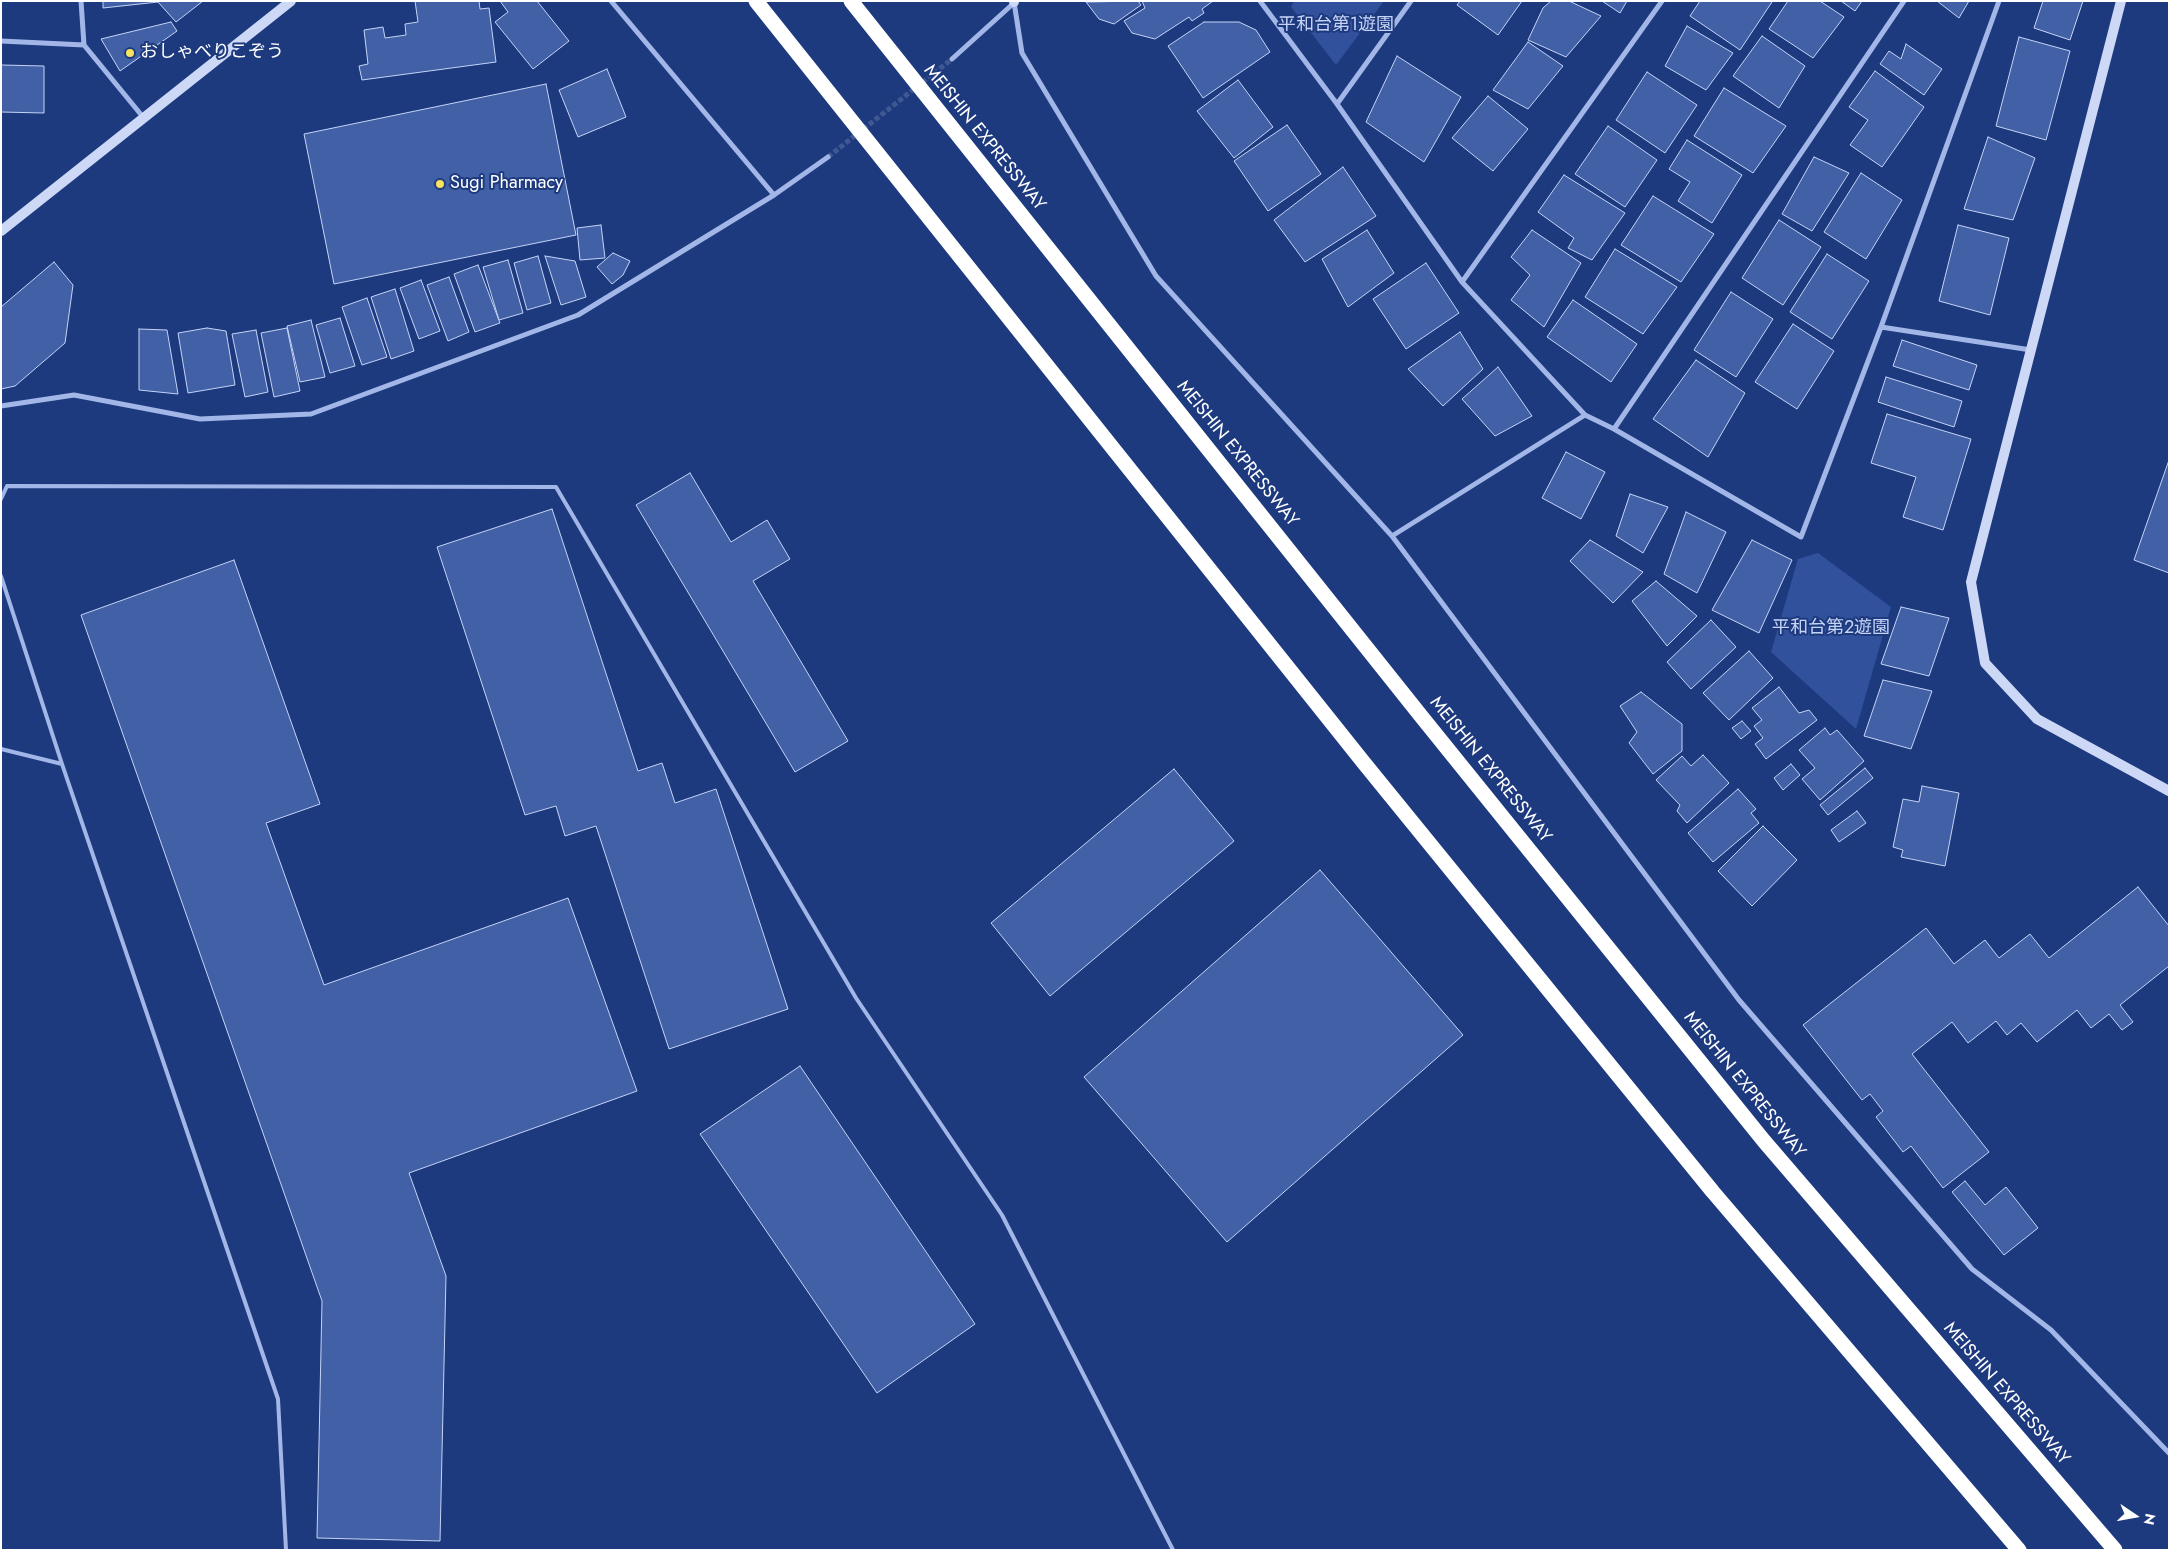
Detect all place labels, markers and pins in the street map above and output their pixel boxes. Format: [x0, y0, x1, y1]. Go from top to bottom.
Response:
place label: おしゃべりこぞう [140, 42, 284, 64]
marker: おしゃべりこぞう [124, 47, 136, 59]
place label: Sugi Pharmacy [450, 173, 563, 195]
marker: Sugi Pharmacy [434, 178, 446, 190]

